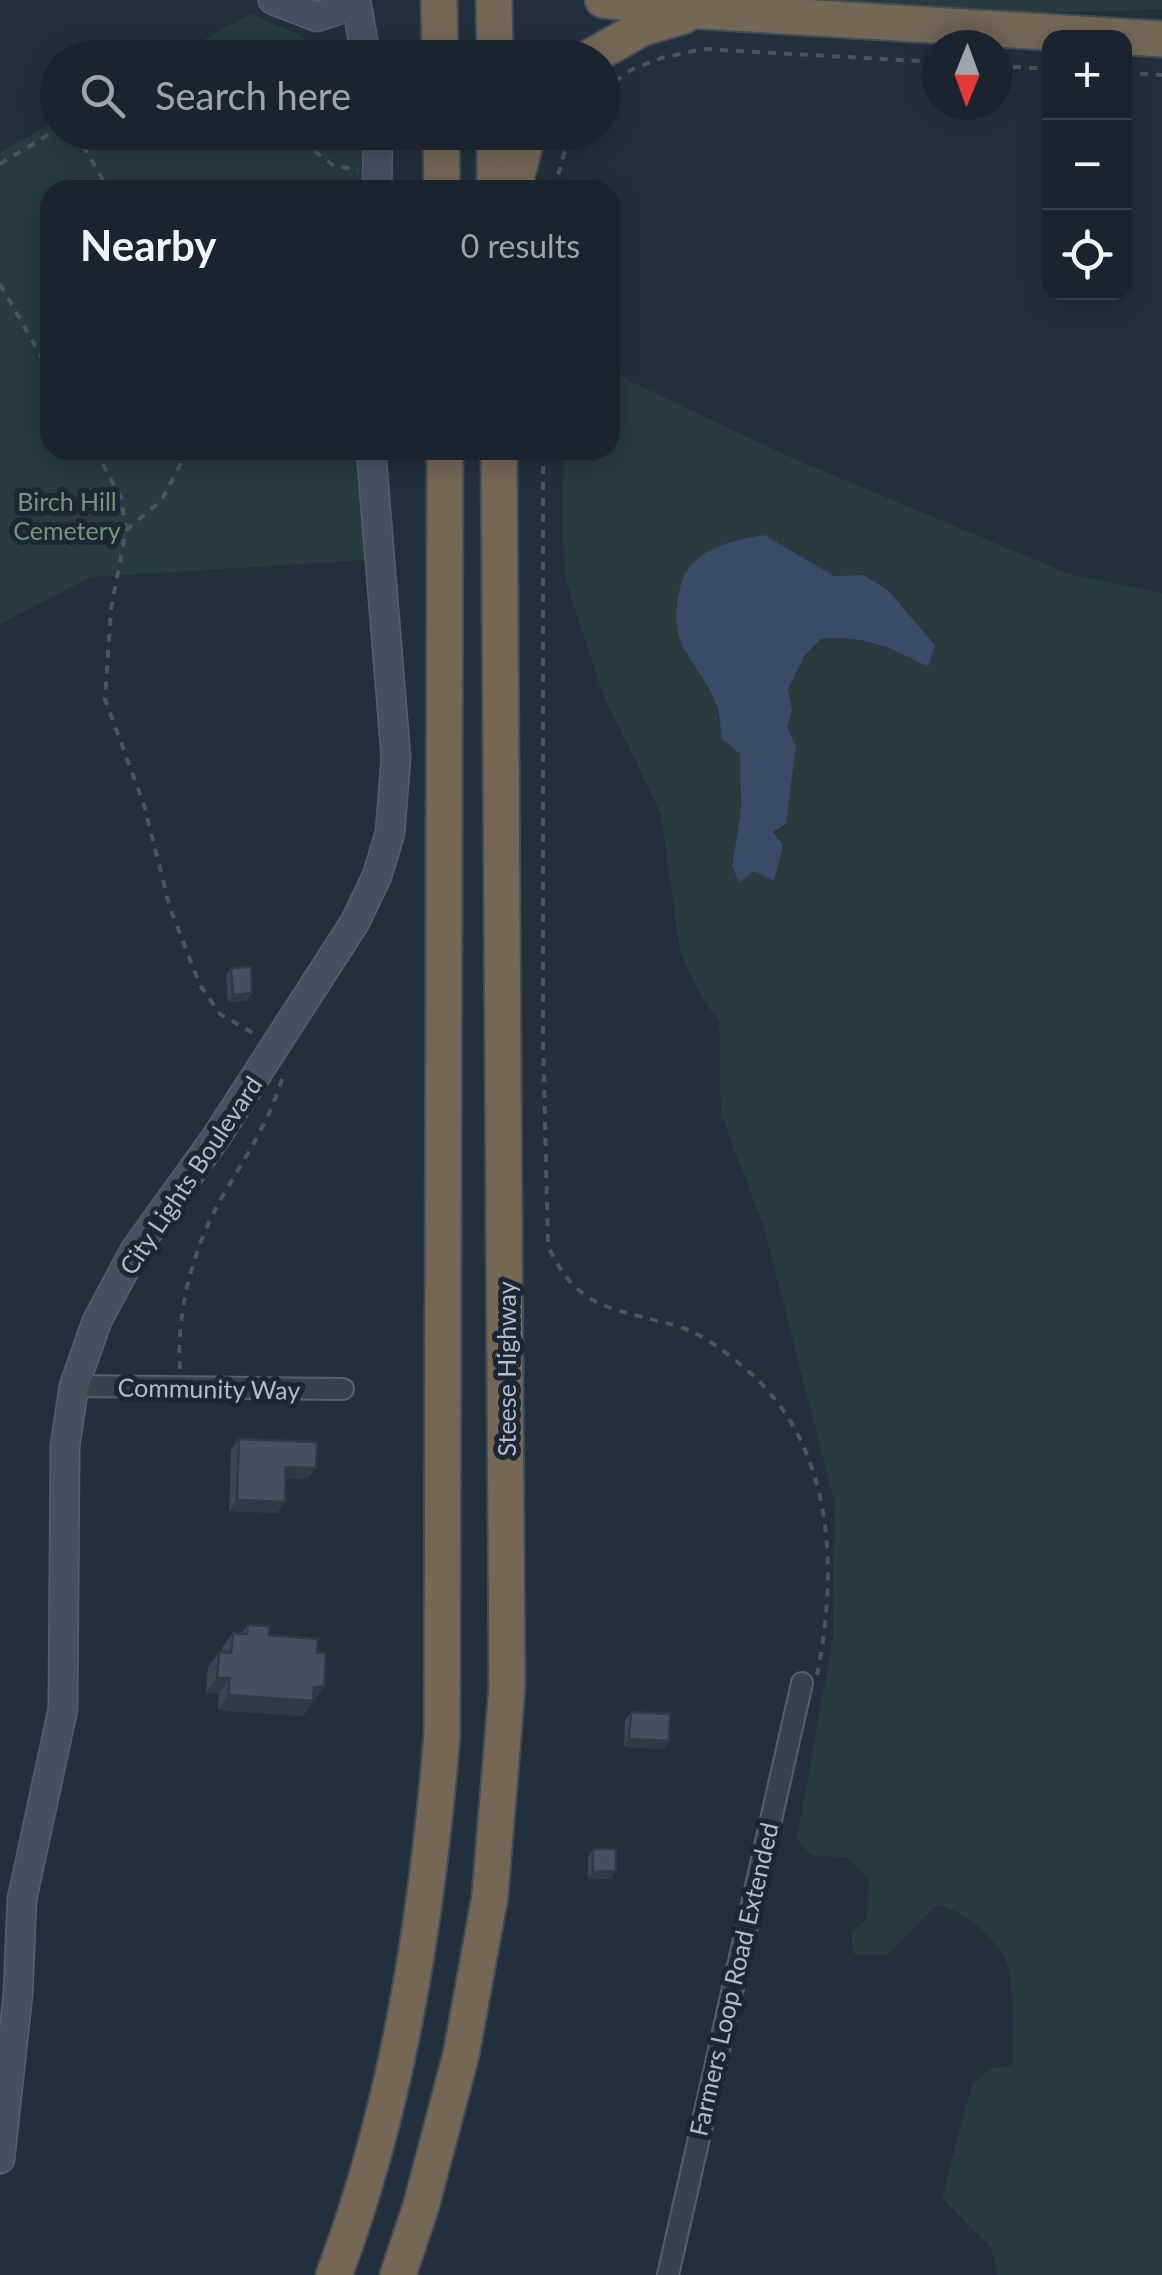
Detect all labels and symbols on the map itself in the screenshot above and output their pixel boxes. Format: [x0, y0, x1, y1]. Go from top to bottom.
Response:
north arrow [922, 30, 1012, 120]
park label: Birch Hill Cemetery [13, 486, 121, 545]
street label: City Lights Boulevard [112, 1070, 268, 1280]
street label: Steese Highway [491, 1281, 521, 1457]
street label: Community Way [118, 1371, 301, 1405]
street label: Farmers Loop Road Extended [682, 1819, 784, 2139]

